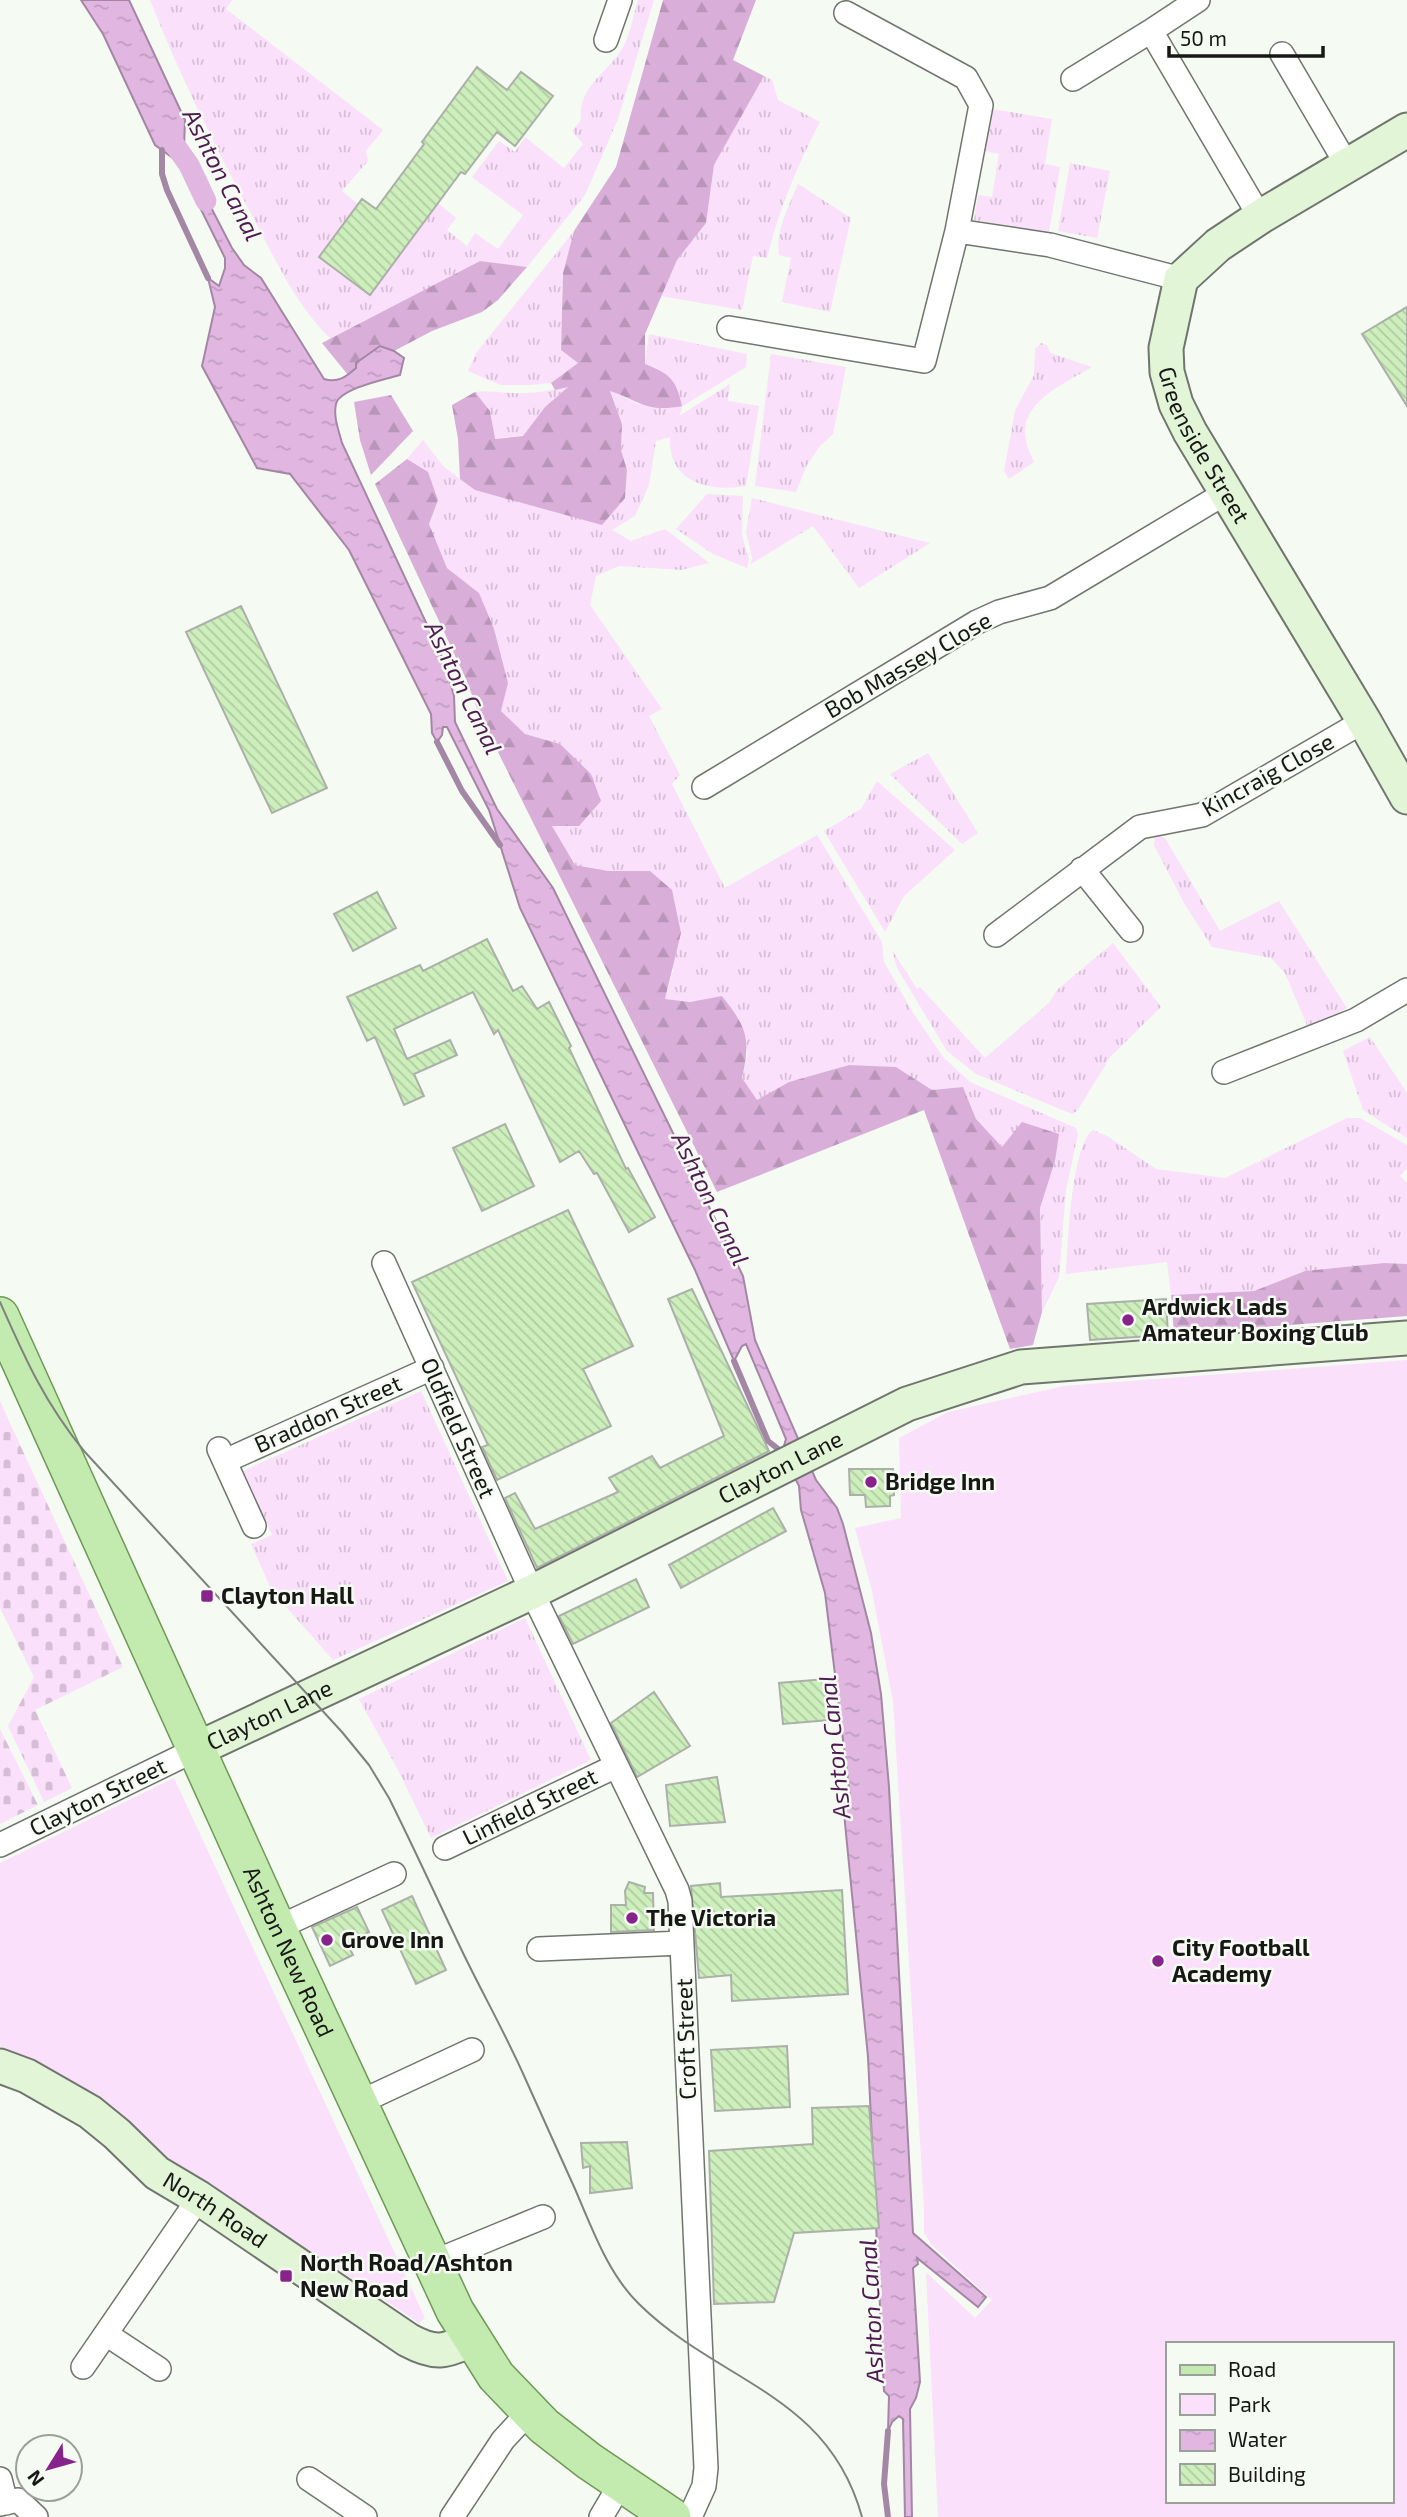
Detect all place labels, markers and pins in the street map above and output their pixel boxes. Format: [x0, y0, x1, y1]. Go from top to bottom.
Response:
place label: Ardwick Lads Amateur Boxing Club [1142, 1292, 1369, 1346]
marker: Ardwick Lads Amateur Boxing Club [1120, 1312, 1136, 1328]
place label: Bridge Inn [885, 1467, 995, 1495]
marker: Bridge Inn [863, 1474, 879, 1490]
place label: Clayton Hall [221, 1581, 354, 1609]
marker: Clayton Hall [199, 1588, 215, 1604]
place label: The Victoria [646, 1903, 776, 1931]
marker: The Victoria [624, 1910, 640, 1926]
place label: Grove Inn [341, 1925, 444, 1953]
marker: Grove Inn [319, 1932, 335, 1948]
place label: City Football Academy [1172, 1933, 1310, 1987]
marker: City Football Academy [1150, 1953, 1166, 1969]
place label: North Road/Ashton New Road [300, 2248, 513, 2302]
marker: North Road/Ashton New Road [278, 2268, 294, 2284]

